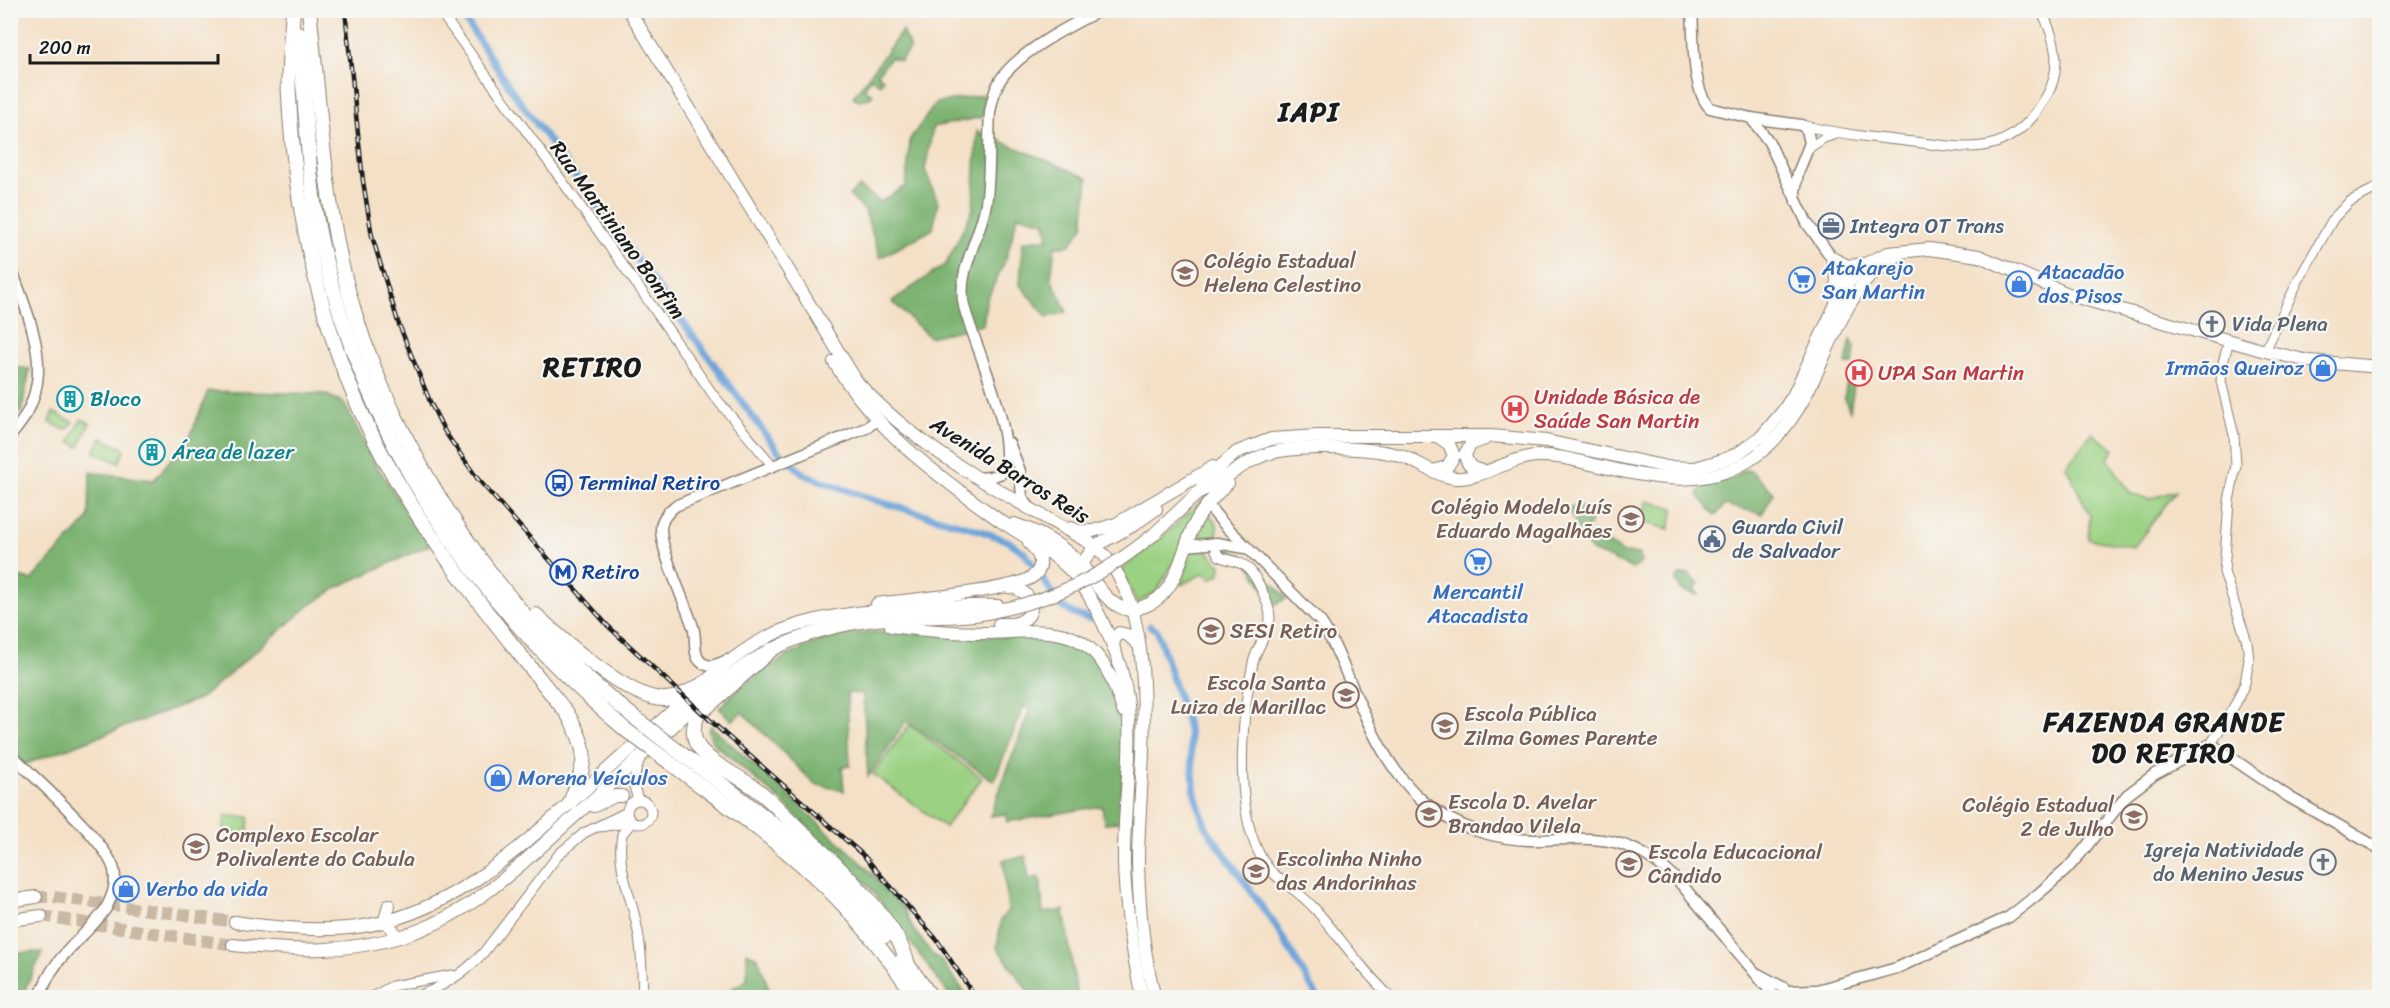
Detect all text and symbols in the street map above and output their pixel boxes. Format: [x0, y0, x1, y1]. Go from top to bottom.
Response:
scale bar [30, 27, 218, 65]
text: 200 m [39, 32, 91, 64]
district label: IAPI [1276, 88, 1341, 136]
street label: Rua Martiniano Bonfim [540, 132, 696, 328]
place label: Integra OT Trans [1849, 207, 2004, 245]
office icon: Integra OT Trans [1816, 211, 1846, 241]
place label: Colégio Estadual Helena Celestino [1204, 242, 1361, 304]
place label: Atakarejo San Martin [1821, 249, 1925, 311]
place label: Atacadão dos Pisos [2037, 253, 2125, 315]
school or university icon: Colégio Estadual Helena Celestino [1170, 258, 1200, 288]
supermarket icon: Atakarejo San Martin [1787, 265, 1817, 295]
shop icon: Atacadão dos Pisos [2004, 269, 2034, 299]
place label: Vida Plena [2232, 305, 2328, 343]
church icon: Vida Plena [2197, 309, 2227, 339]
district label: RETIRO [542, 343, 643, 391]
place label: Irmãos Queiroz [2165, 349, 2305, 387]
shop icon: Irmãos Queiroz [2308, 353, 2338, 383]
place label: UPA San Martin [1878, 354, 2024, 392]
hospital icon: UPA San Martin [1844, 358, 1874, 388]
place label: Unidade Básica de Saúde San Martin [1534, 378, 1700, 440]
place label: Bloco [90, 380, 141, 418]
building icon: Bloco [55, 384, 85, 414]
hospital icon: Unidade Básica de Saúde San Martin [1500, 394, 1530, 424]
street label: Avenida Barros Reis [922, 405, 1098, 535]
place label: Área de lazer [171, 433, 295, 471]
building icon: Área de lazer [137, 437, 167, 467]
place label: Terminal Retiro [578, 464, 720, 502]
bus stop icon: Terminal Retiro [544, 468, 574, 498]
place label: Colégio Modelo Luís Eduardo Magalhães [1431, 488, 1612, 550]
school or university icon: Colégio Modelo Luís Eduardo Magalhães [1616, 504, 1646, 534]
place label: Guarda Civil de Salvador [1732, 508, 1844, 570]
public building icon: Guarda Civil de Salvador [1697, 524, 1727, 554]
supermarket icon: Mercantil Atacadista [1463, 547, 1493, 577]
place label: Retiro [582, 553, 640, 591]
metro station icon: Retiro [548, 557, 578, 587]
place label: Mercantil Atacadista [1427, 573, 1529, 635]
place label: SESI Retiro [1230, 612, 1337, 650]
school or university icon: SESI Retiro [1196, 616, 1226, 646]
place label: Escola Santa Luiza de Marillac [1171, 664, 1327, 726]
school or university icon: Escola Santa Luiza de Marillac [1331, 680, 1361, 710]
place label: Escola Pública Zilma Gomes Parente [1464, 695, 1658, 757]
district label: FAZENDA GRANDE DO RETIRO [2042, 698, 2285, 777]
school or university icon: Escola Pública Zilma Gomes Parente [1430, 711, 1460, 741]
place label: Morena Veículos [518, 759, 668, 797]
shop icon: Morena Veículos [483, 763, 513, 793]
place label: Escola D. Avelar Brandao Vilela [1448, 783, 1598, 845]
place label: Colégio Estadual 2 de Julho [1962, 786, 2115, 848]
school or university icon: Escola D. Avelar Brandao Vilela [1414, 799, 1444, 829]
school or university icon: Colégio Estadual 2 de Julho [2119, 802, 2149, 832]
place label: Complexo Escolar Polivalente do Cabula [216, 816, 415, 878]
place label: Igreja Natividade do Menino Jesus [2143, 831, 2304, 893]
school or university icon: Complexo Escolar Polivalente do Cabula [181, 832, 211, 862]
place label: Escola Educacional Cândido [1648, 833, 1823, 895]
place label: Escolinha Ninho das Andorinhas [1276, 840, 1422, 902]
church icon: Igreja Natividade do Menino Jesus [2308, 847, 2338, 877]
school or university icon: Escola Educacional Cândido [1614, 849, 1644, 879]
school or university icon: Escolinha Ninho das Andorinhas [1241, 856, 1271, 886]
place label: Verbo da vida [146, 870, 268, 908]
shop icon: Verbo da vida [111, 874, 141, 904]

